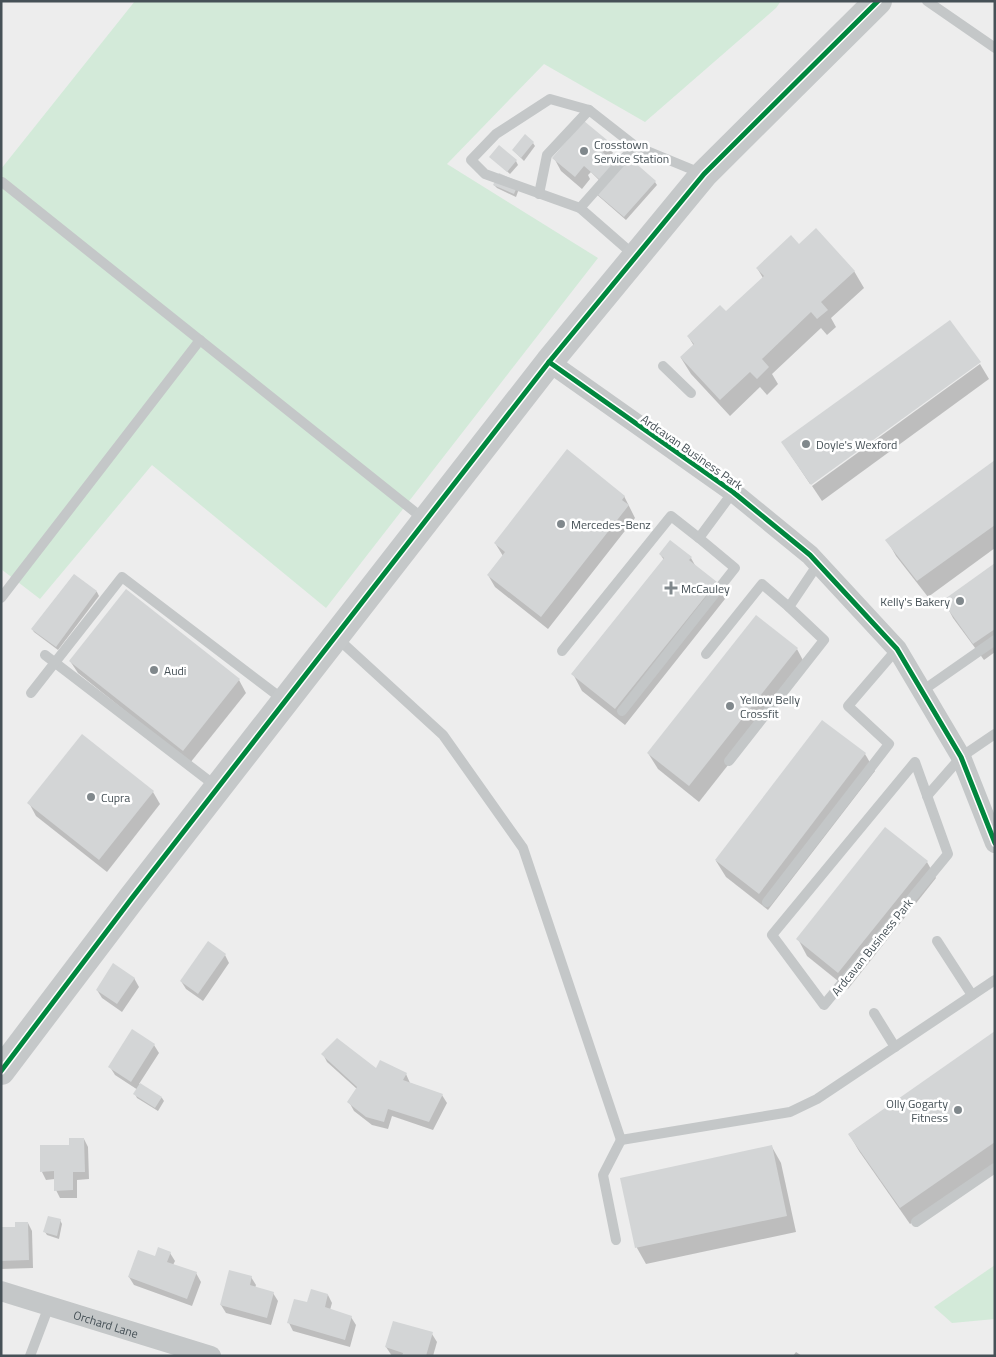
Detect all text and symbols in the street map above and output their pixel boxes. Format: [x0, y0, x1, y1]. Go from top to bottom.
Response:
place label: Crosstown Service Station [594, 135, 669, 168]
marker: Crosstown Service Station [578, 145, 590, 157]
street label: Ardcavan Business Park [637, 410, 747, 495]
place label: Doyle's Wexford [816, 435, 897, 454]
marker: Doyle's Wexford [800, 438, 812, 450]
place label: Mercedes-Benz [571, 515, 651, 534]
marker: Mercedes-Benz [555, 518, 567, 530]
place label: McCauley [681, 579, 730, 598]
marker: McCauley [665, 582, 677, 594]
place label: Kelly's Bakery [880, 592, 950, 611]
marker: Kelly's Bakery [954, 595, 966, 607]
place label: Audi [164, 661, 187, 680]
marker: Audi [148, 664, 160, 676]
place label: Yellow Belly Crossfit [740, 690, 800, 723]
marker: Yellow Belly Crossfit [724, 700, 736, 712]
place label: Cupra [101, 788, 130, 807]
marker: Cupra [85, 791, 97, 803]
street label: Ardcavan Business Park [827, 894, 918, 1000]
place label: Olly Gogarty Fitness [886, 1094, 948, 1127]
marker: Olly Gogarty Fitness [952, 1104, 964, 1116]
street label: Orchard Lane [71, 1305, 141, 1342]

